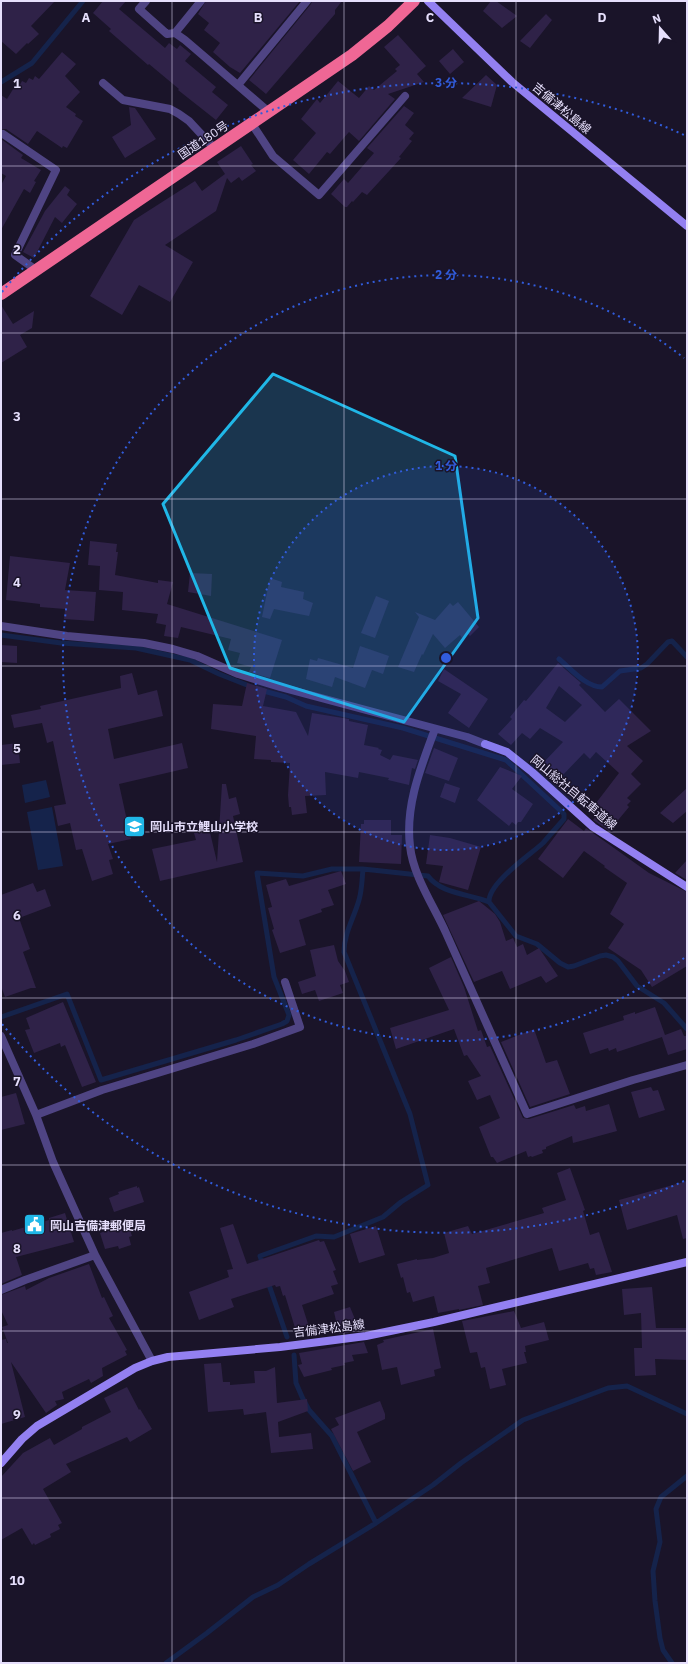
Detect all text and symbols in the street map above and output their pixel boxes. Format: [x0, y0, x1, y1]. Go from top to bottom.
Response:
north arrow [640, 8, 680, 48]
text: A [82, 9, 91, 26]
text: B [254, 9, 263, 26]
text: C [426, 9, 435, 26]
text: D [597, 9, 607, 26]
text: N [650, 11, 663, 27]
text: 1 [13, 75, 21, 92]
text: 3 分 [435, 75, 457, 90]
street label: 吉備津松島線 [530, 79, 594, 137]
street label: 国道180号 [175, 118, 231, 162]
text: 2 [13, 241, 21, 258]
text: 2 分 [435, 267, 457, 282]
text: 3 [13, 408, 21, 425]
text: 1 分 [435, 458, 457, 473]
text: 4 [13, 574, 21, 591]
centre of rings [439, 651, 453, 665]
text: 5 [13, 740, 21, 757]
street label: 岡山総社自転車道線 [528, 752, 620, 832]
school or university icon: 岡山市立鯉山小学校 [121, 813, 147, 839]
place label: 岡山市立鯉山小学校 [150, 819, 258, 834]
text: 6 [13, 907, 21, 924]
text: 7 [13, 1073, 21, 1090]
public building icon: 岡山吉備津郵便局 [21, 1212, 47, 1238]
place label: 岡山吉備津郵便局 [50, 1218, 146, 1233]
text: 8 [13, 1240, 21, 1257]
street label: 吉備津松島線 [292, 1316, 366, 1340]
text: 9 [13, 1406, 21, 1423]
text: 10 [9, 1572, 25, 1589]

